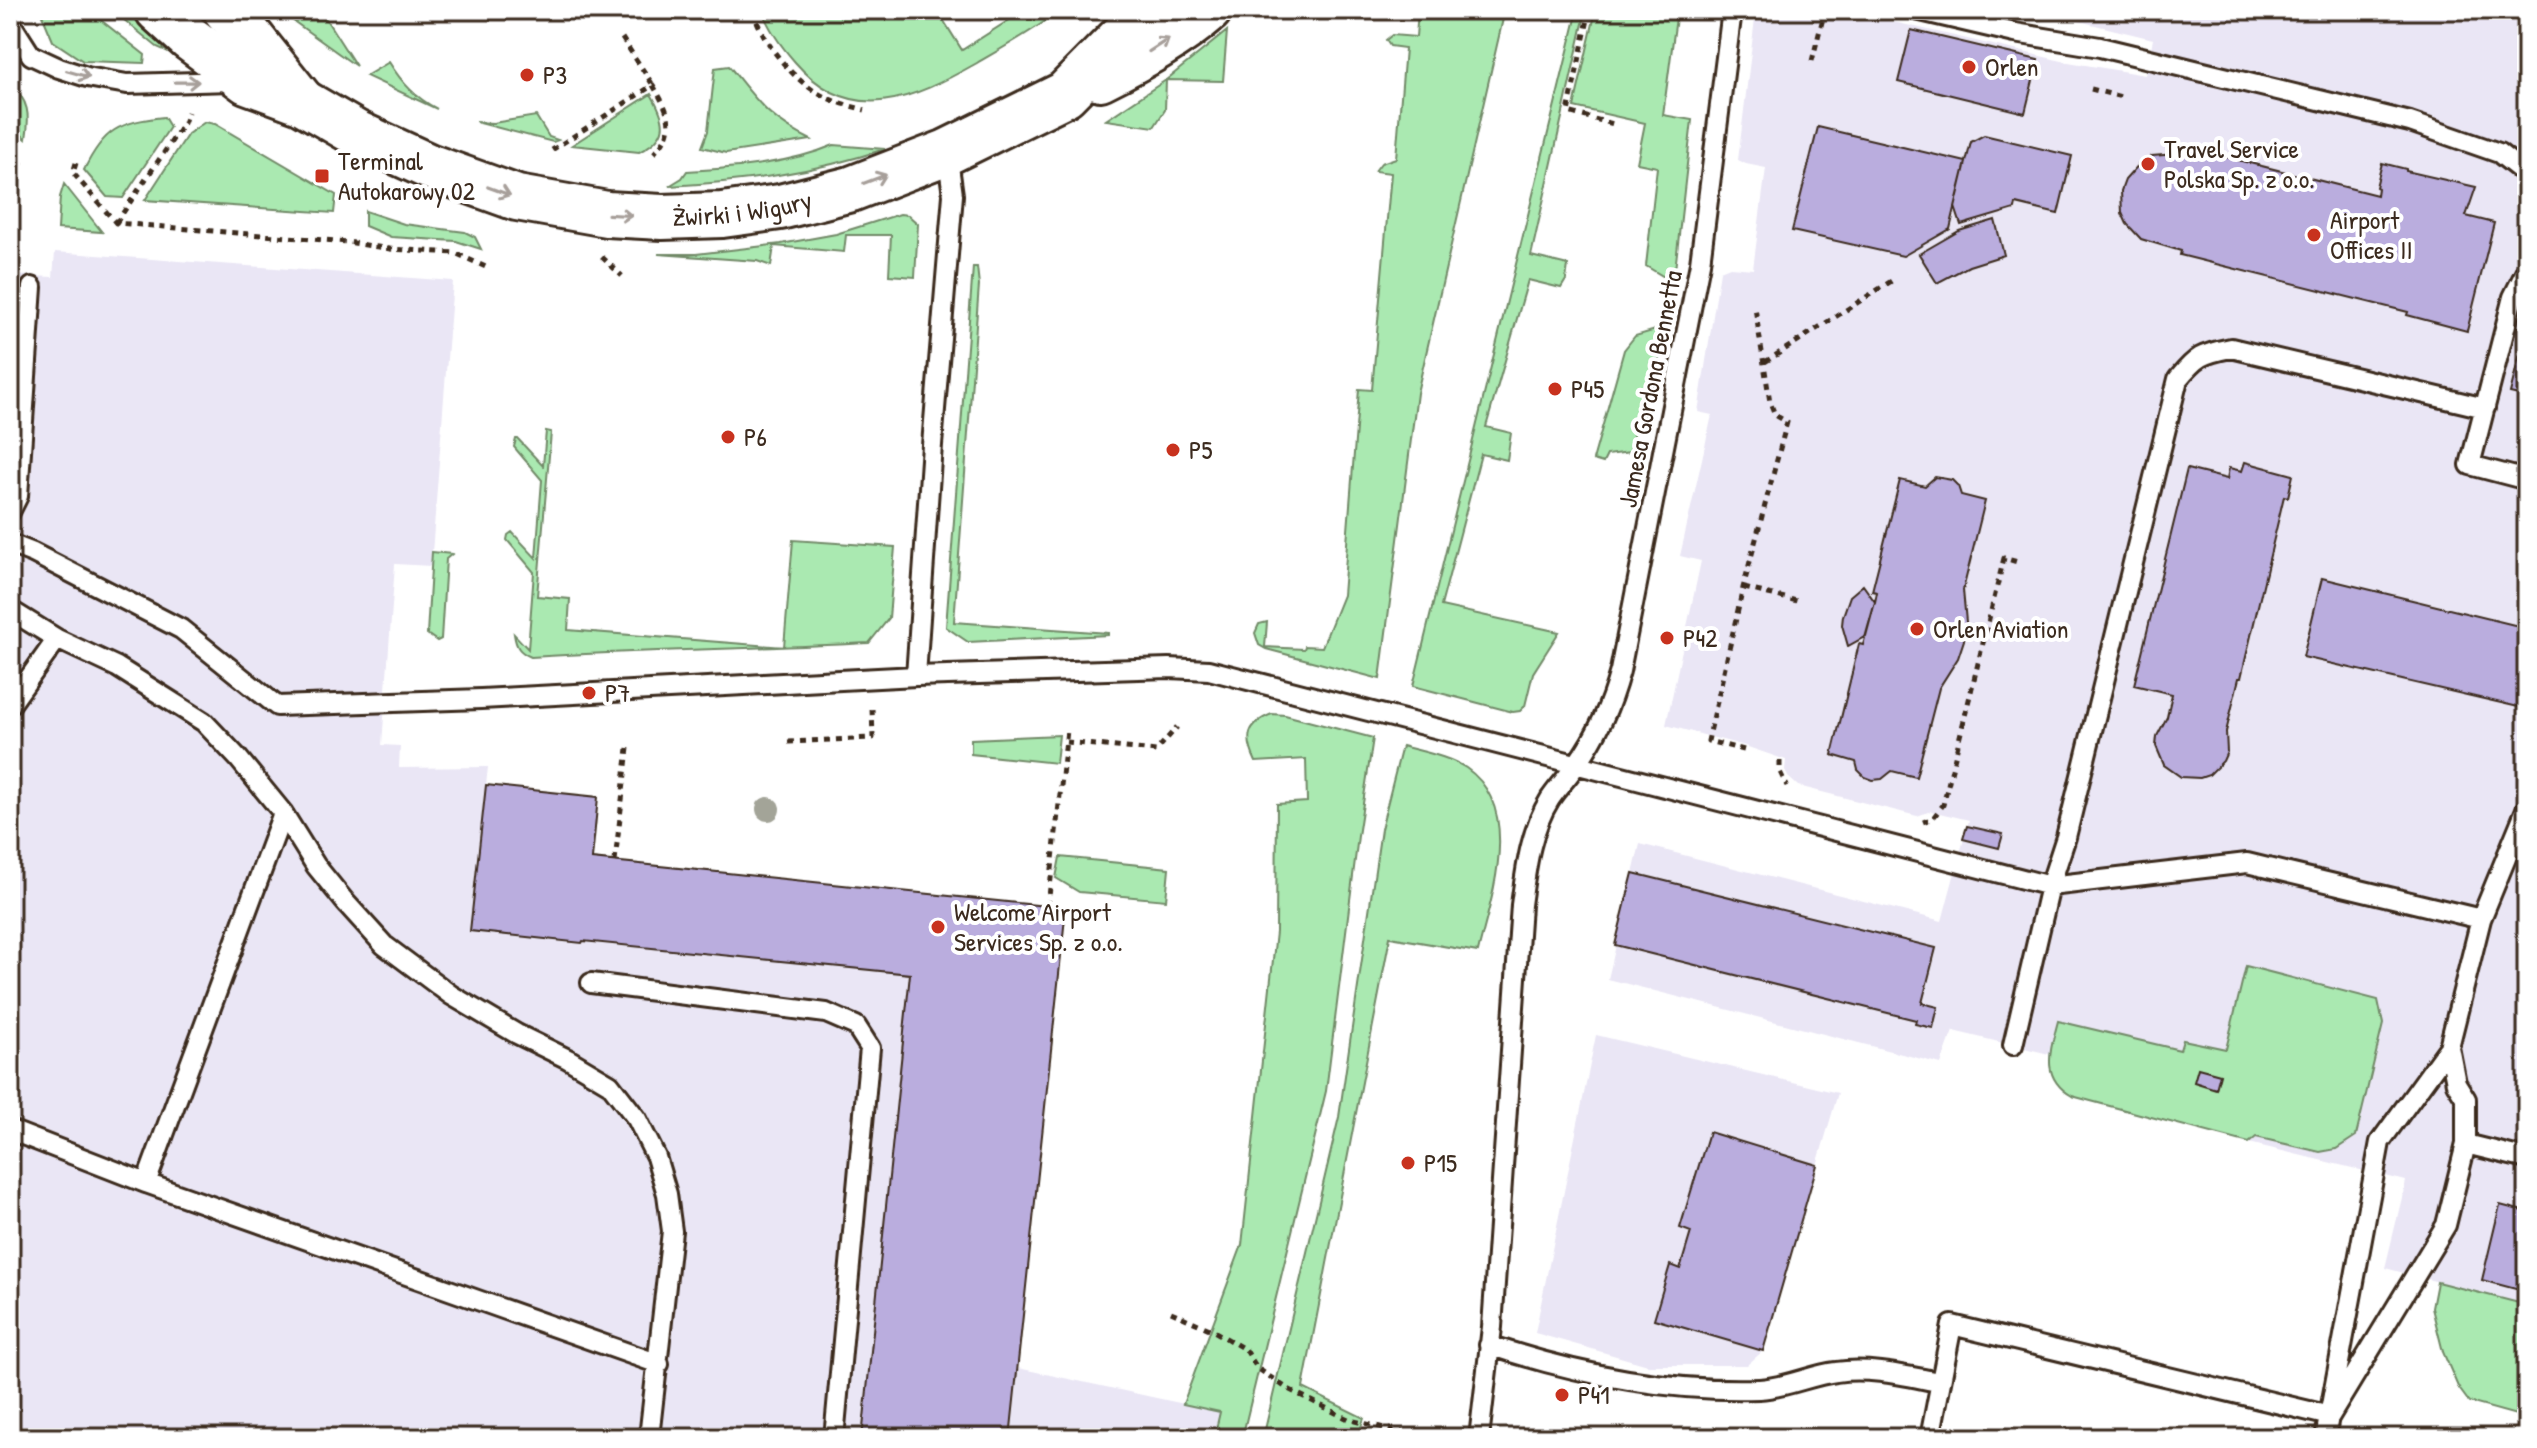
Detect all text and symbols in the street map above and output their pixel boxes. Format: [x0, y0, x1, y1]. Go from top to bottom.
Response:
one-way arrow [1147, 37, 1170, 53]
place label: Orlen [1985, 49, 2038, 84]
place label: P3 [543, 57, 567, 92]
marker: Orlen [1960, 58, 1978, 76]
marker: P3 [518, 66, 536, 84]
one-way arrow [64, 67, 90, 82]
one-way arrow [173, 74, 200, 90]
place label: Travel Service Polska Sp. z o.o. [2164, 131, 2315, 196]
place label: Terminal Autokarowy 02 [338, 143, 475, 208]
marker: Travel Service Polska Sp. z o.o. [2139, 155, 2157, 173]
marker: Terminal Autokarowy 02 [313, 167, 331, 185]
one-way arrow [862, 171, 887, 185]
street label: Żwirki i Wigury [672, 182, 815, 234]
one-way arrow [486, 185, 511, 200]
place label: Airport Offices II [2330, 202, 2413, 267]
one-way arrow [606, 207, 633, 222]
marker: Airport Offices II [2305, 226, 2323, 244]
street label: Jamesa Gordona Bennetta [1609, 267, 1690, 511]
place label: P45 [1571, 371, 1604, 406]
marker: P45 [1546, 380, 1564, 398]
place label: P6 [744, 419, 767, 454]
marker: P6 [719, 428, 737, 446]
place label: P5 [1189, 432, 1213, 467]
marker: P5 [1164, 441, 1182, 459]
place label: Orlen Aviation [1933, 611, 2069, 646]
place label: P42 [1683, 620, 1717, 655]
marker: Orlen Aviation [1908, 620, 1926, 638]
marker: P42 [1658, 629, 1676, 647]
place label: P7 [605, 675, 630, 710]
marker: P7 [580, 684, 598, 702]
place label: Welcome Airport Services Sp. z o.o. [954, 894, 1123, 959]
marker: Welcome Airport Services Sp. z o.o. [929, 918, 947, 936]
place label: P15 [1424, 1145, 1457, 1180]
marker: P15 [1399, 1154, 1417, 1172]
place label: P41 [1578, 1377, 1610, 1412]
marker: P41 [1553, 1386, 1571, 1404]

